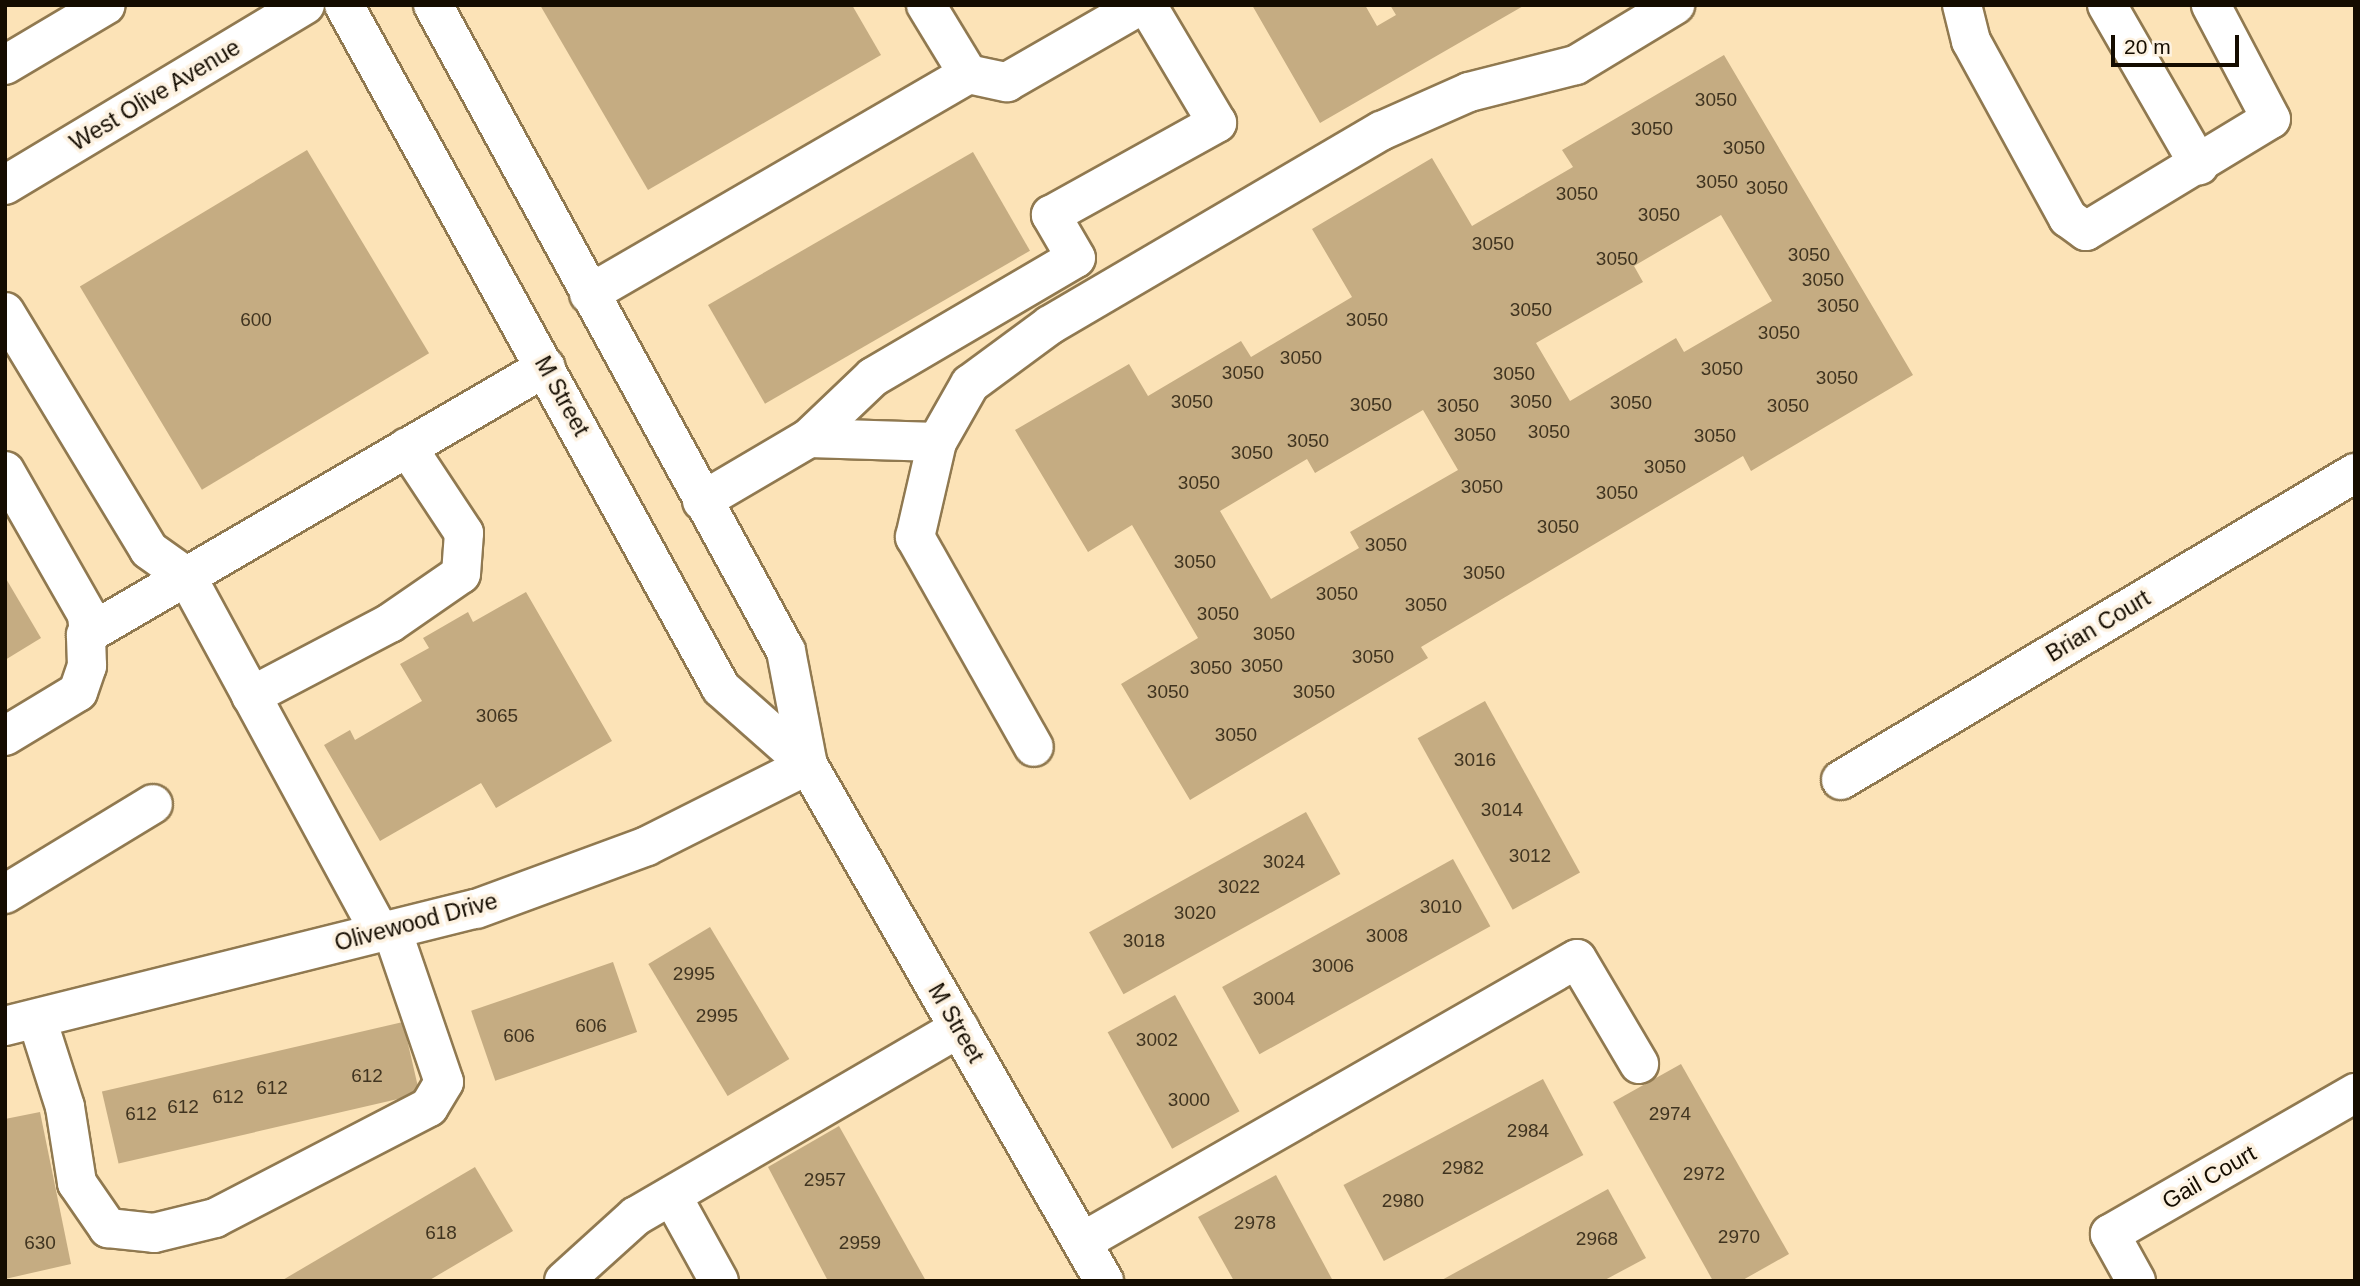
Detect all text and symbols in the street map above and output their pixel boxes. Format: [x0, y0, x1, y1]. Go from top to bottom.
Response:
scale bar [2115, 21, 2243, 65]
street label: West Olive Avenue [64, 33, 246, 157]
text: 20 m [2124, 35, 2171, 58]
house number: 3050 [1695, 89, 1737, 111]
house number: 3050 [1631, 118, 1673, 140]
house number: 3050 [1723, 137, 1765, 159]
house number: 3050 [1696, 171, 1738, 193]
house number: 3050 [1746, 177, 1788, 199]
house number: 3050 [1556, 183, 1598, 205]
house number: 3050 [1638, 204, 1680, 226]
house number: 3050 [1472, 233, 1514, 255]
house number: 3050 [1788, 244, 1830, 266]
house number: 3050 [1596, 248, 1638, 270]
house number: 3050 [1802, 269, 1844, 291]
house number: 3050 [1817, 295, 1859, 317]
house number: 3050 [1510, 299, 1552, 321]
house number: 600 [240, 309, 272, 331]
house number: 3050 [1346, 309, 1388, 331]
house number: 3050 [1758, 322, 1800, 344]
house number: 3050 [1280, 347, 1322, 369]
street label: M Street [529, 351, 595, 441]
house number: 3050 [1701, 358, 1743, 380]
house number: 3050 [1222, 362, 1264, 384]
house number: 3050 [1493, 363, 1535, 385]
house number: 3050 [1816, 367, 1858, 389]
house number: 3050 [1171, 391, 1213, 413]
house number: 3050 [1510, 391, 1552, 413]
house number: 3050 [1610, 392, 1652, 414]
house number: 3050 [1350, 394, 1392, 416]
house number: 3050 [1437, 395, 1479, 417]
house number: 3050 [1767, 395, 1809, 417]
house number: 3050 [1528, 421, 1570, 443]
house number: 3050 [1454, 424, 1496, 446]
house number: 3050 [1694, 425, 1736, 447]
house number: 3050 [1287, 430, 1329, 452]
house number: 3050 [1231, 442, 1273, 464]
house number: 3050 [1644, 456, 1686, 478]
house number: 3050 [1178, 472, 1220, 494]
house number: 3050 [1461, 476, 1503, 498]
house number: 3050 [1596, 482, 1638, 504]
house number: 3050 [1537, 516, 1579, 538]
house number: 3050 [1365, 534, 1407, 556]
house number: 3050 [1174, 551, 1216, 573]
house number: 3050 [1463, 562, 1505, 584]
house number: 3050 [1316, 583, 1358, 605]
street label: Brian Court [2041, 584, 2155, 668]
house number: 3050 [1405, 594, 1447, 616]
house number: 3050 [1197, 603, 1239, 625]
house number: 3050 [1253, 623, 1295, 645]
house number: 3050 [1352, 646, 1394, 668]
house number: 3050 [1241, 655, 1283, 677]
house number: 3050 [1190, 657, 1232, 679]
house number: 3050 [1147, 681, 1189, 703]
house number: 3050 [1293, 681, 1335, 703]
house number: 3065 [476, 705, 518, 727]
house number: 3050 [1215, 724, 1257, 746]
house number: 3016 [1454, 749, 1496, 771]
house number: 3014 [1481, 799, 1523, 821]
house number: 3012 [1509, 845, 1551, 867]
house number: 3024 [1263, 851, 1305, 873]
house number: 3022 [1218, 876, 1260, 898]
street label: Olivewood Drive [332, 887, 500, 957]
house number: 3010 [1420, 896, 1462, 918]
house number: 3020 [1174, 902, 1216, 924]
house number: 3008 [1366, 925, 1408, 947]
house number: 3018 [1123, 930, 1165, 952]
house number: 3006 [1312, 955, 1354, 977]
house number: 2995 [673, 963, 715, 985]
street label: M Street [922, 978, 990, 1068]
house number: 3004 [1253, 988, 1295, 1010]
house number: 2995 [696, 1005, 738, 1027]
house number: 606 [575, 1015, 607, 1037]
house number: 606 [503, 1025, 535, 1047]
house number: 3002 [1136, 1029, 1178, 1051]
house number: 612 [351, 1065, 383, 1087]
house number: 612 [256, 1077, 288, 1099]
house number: 612 [212, 1086, 244, 1108]
house number: 3000 [1168, 1089, 1210, 1111]
house number: 612 [167, 1096, 199, 1118]
house number: 612 [125, 1103, 157, 1125]
house number: 2974 [1649, 1103, 1691, 1125]
house number: 2984 [1507, 1120, 1549, 1142]
street label: Gail Court [2157, 1139, 2261, 1215]
house number: 2982 [1442, 1157, 1484, 1179]
house number: 2972 [1683, 1163, 1725, 1185]
house number: 2957 [804, 1169, 846, 1191]
house number: 2980 [1382, 1190, 1424, 1212]
house number: 2978 [1234, 1212, 1276, 1234]
house number: 618 [425, 1222, 457, 1244]
house number: 2970 [1718, 1226, 1760, 1248]
house number: 2968 [1576, 1228, 1618, 1250]
house number: 630 [24, 1232, 56, 1254]
house number: 2959 [839, 1232, 881, 1254]

